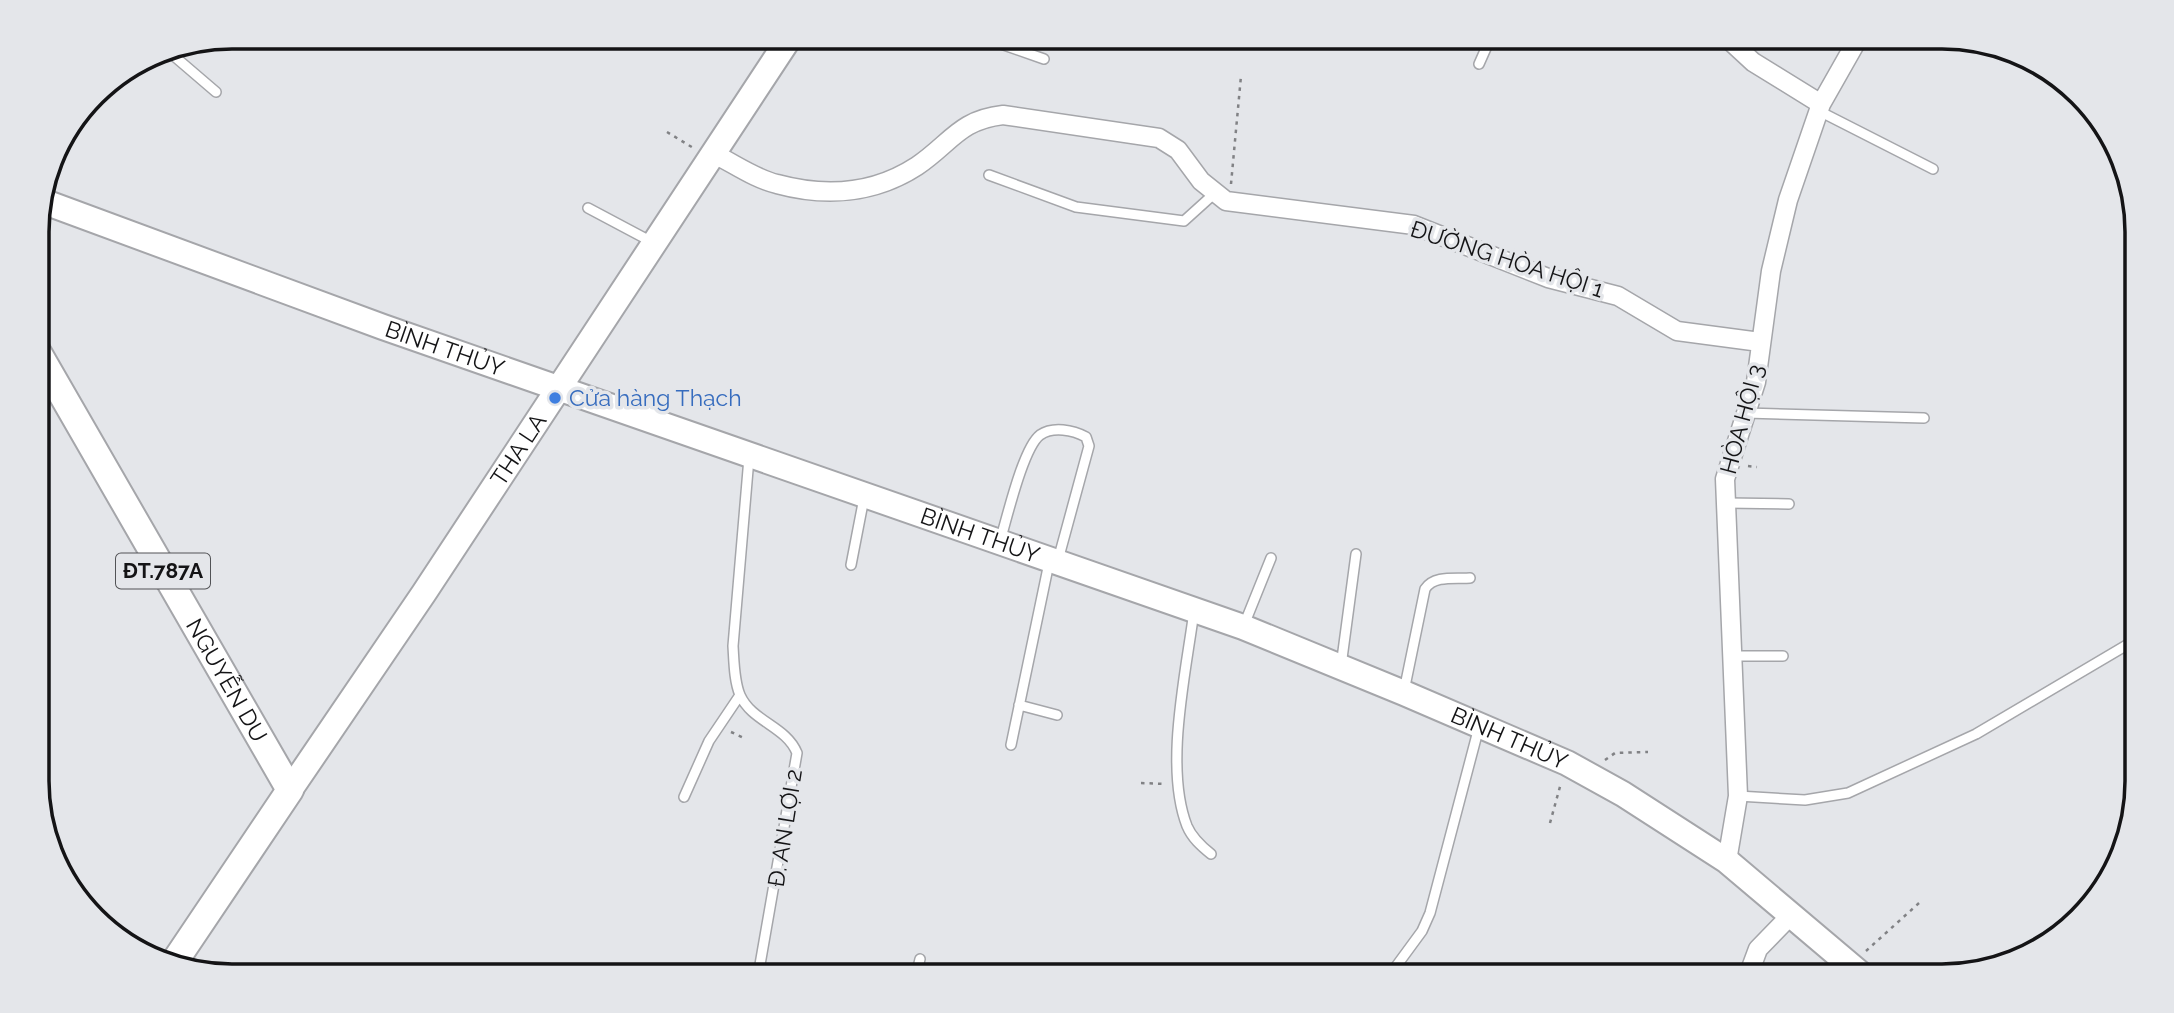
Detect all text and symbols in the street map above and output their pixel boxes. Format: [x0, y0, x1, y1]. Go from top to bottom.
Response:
street label: ĐƯỜNG HÒA HỘI 1 [1407, 215, 1607, 303]
street label: BÌNH THỦY [382, 315, 508, 381]
street label: HÒA HỘI 3 [1714, 361, 1769, 477]
place label: Cửa hàng Thạch [569, 384, 742, 411]
marker: Cửa hàng Thạch [547, 390, 563, 406]
street label: THA LA [485, 408, 552, 490]
street label: BÌNH THỦY [917, 502, 1044, 568]
road number: ĐT.787A [116, 554, 210, 588]
street label: NGUYỄN DU [181, 613, 273, 747]
street label: BÌNH THỦY [1447, 701, 1572, 775]
street label: Đ. AN LỢI 2 [762, 767, 807, 889]

